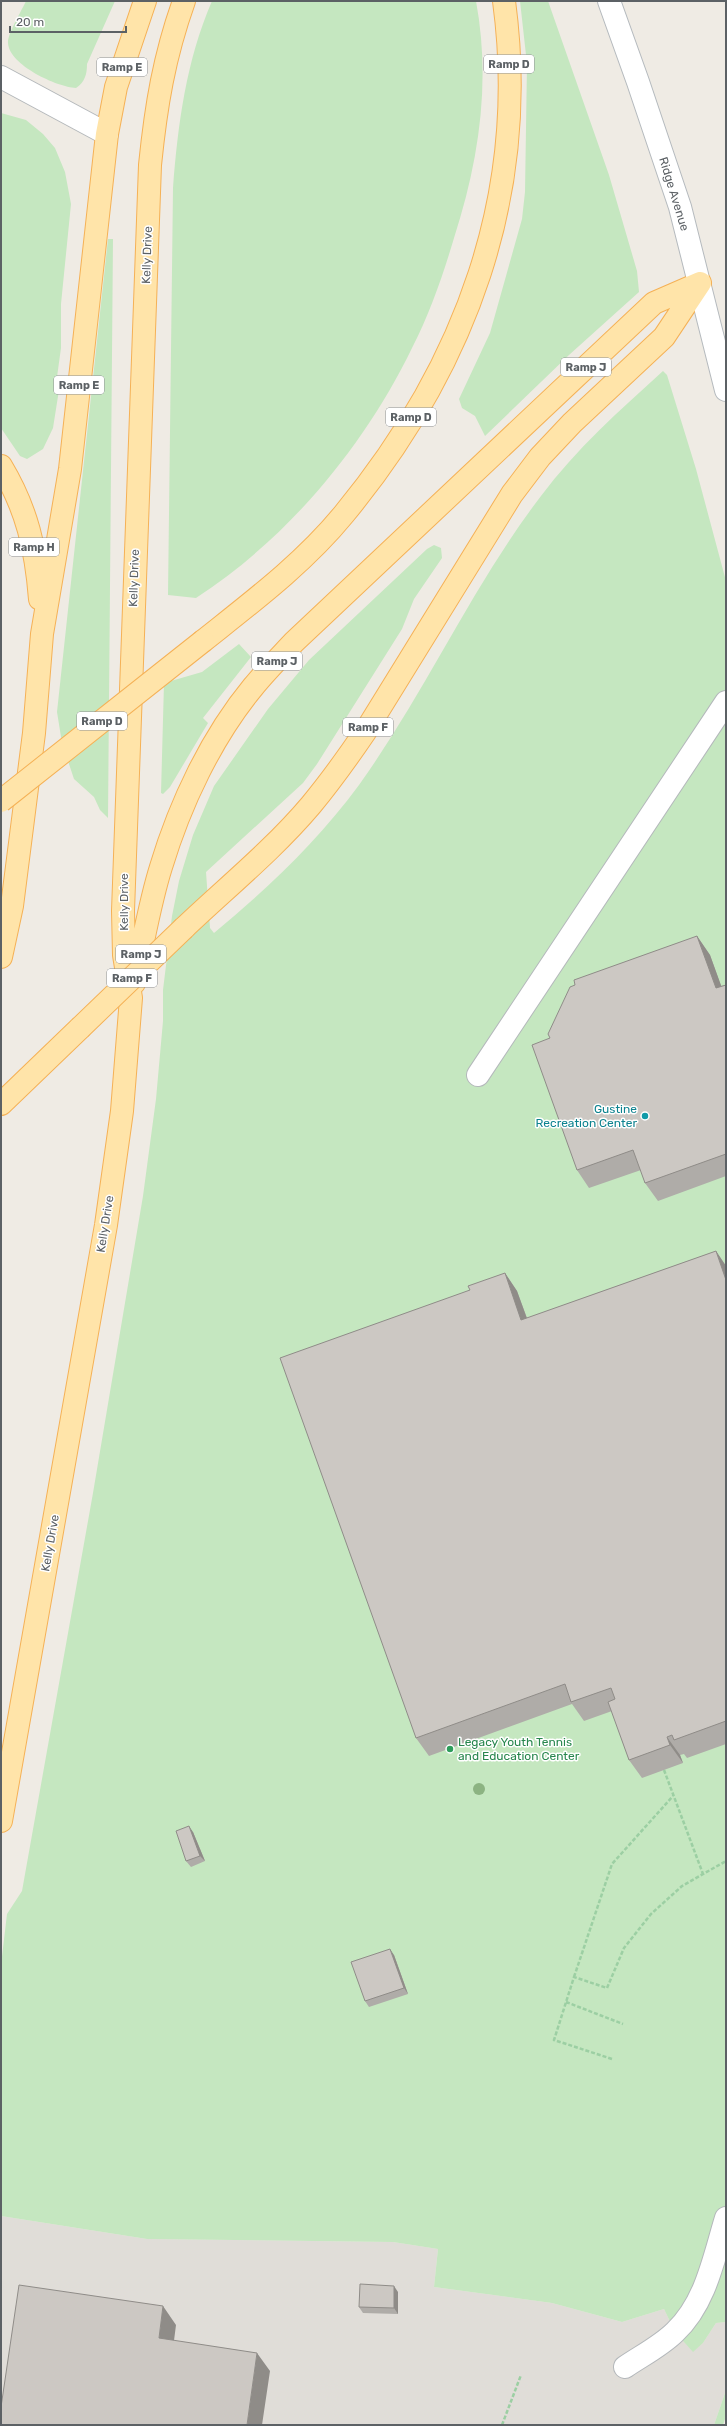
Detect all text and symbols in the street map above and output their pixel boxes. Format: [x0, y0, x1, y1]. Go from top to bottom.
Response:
scale bar [10, 8, 126, 34]
text: 20 m [16, 15, 44, 29]
road number: Ramp D [484, 55, 534, 73]
road number: Ramp E [97, 58, 147, 76]
street label: Ridge Avenue [656, 155, 692, 233]
street label: Kelly Drive [139, 226, 155, 284]
road number: Ramp J [561, 358, 611, 376]
road number: Ramp E [54, 376, 104, 394]
road number: Ramp D [386, 408, 436, 426]
road number: Ramp H [9, 538, 59, 556]
street label: Kelly Drive [126, 549, 142, 607]
road number: Ramp J [252, 652, 302, 670]
road number: Ramp D [77, 712, 127, 730]
road number: Ramp F [343, 718, 393, 736]
street label: Kelly Drive [117, 873, 131, 931]
road number: Ramp J [116, 945, 166, 963]
road number: Ramp F [107, 969, 157, 987]
place label: Gustine Recreation Center [536, 1102, 637, 1130]
marker: Gustine Recreation Center [640, 1111, 650, 1121]
street label: Kelly Drive [94, 1194, 116, 1254]
street label: Kelly Drive [38, 1513, 62, 1573]
place label: Legacy Youth Tennis and Education Center [458, 1735, 580, 1763]
marker: Legacy Youth Tennis and Education Center [445, 1744, 455, 1754]

